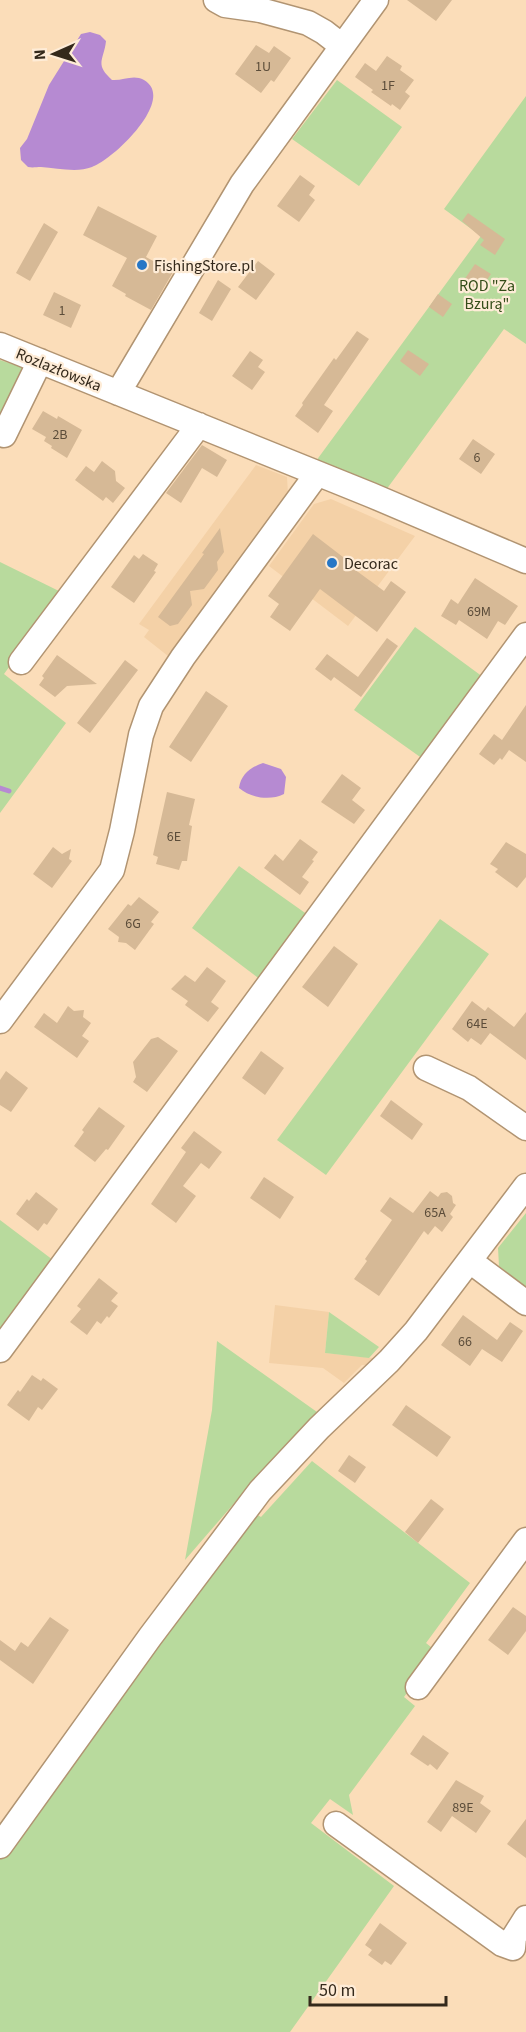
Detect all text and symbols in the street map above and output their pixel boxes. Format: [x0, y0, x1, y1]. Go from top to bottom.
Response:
north arrow [24, 24, 84, 84]
text: N [29, 49, 51, 61]
house number: 1U [255, 57, 271, 77]
house number: 1F [381, 76, 395, 96]
place label: FishingStore.pl [154, 255, 254, 277]
marker: FishingStore.pl [135, 258, 149, 272]
park label: ROD "Za Bzurą" [459, 275, 515, 315]
house number: 1 [59, 301, 66, 321]
street label: Rozlazłowska [12, 343, 105, 397]
house number: 2B [52, 425, 68, 445]
house number: 6 [474, 448, 481, 468]
place label: Decorac [344, 553, 398, 575]
marker: Decorac [325, 556, 339, 570]
house number: 69M [467, 602, 491, 622]
house number: 6E [167, 827, 181, 847]
house number: 6G [125, 914, 141, 934]
house number: 64E [466, 1014, 488, 1034]
house number: 65A [424, 1203, 446, 1223]
house number: 66 [458, 1332, 472, 1352]
house number: 89E [452, 1798, 474, 1818]
scale bar [310, 1969, 446, 2007]
text: 50 m [319, 1978, 355, 2003]

